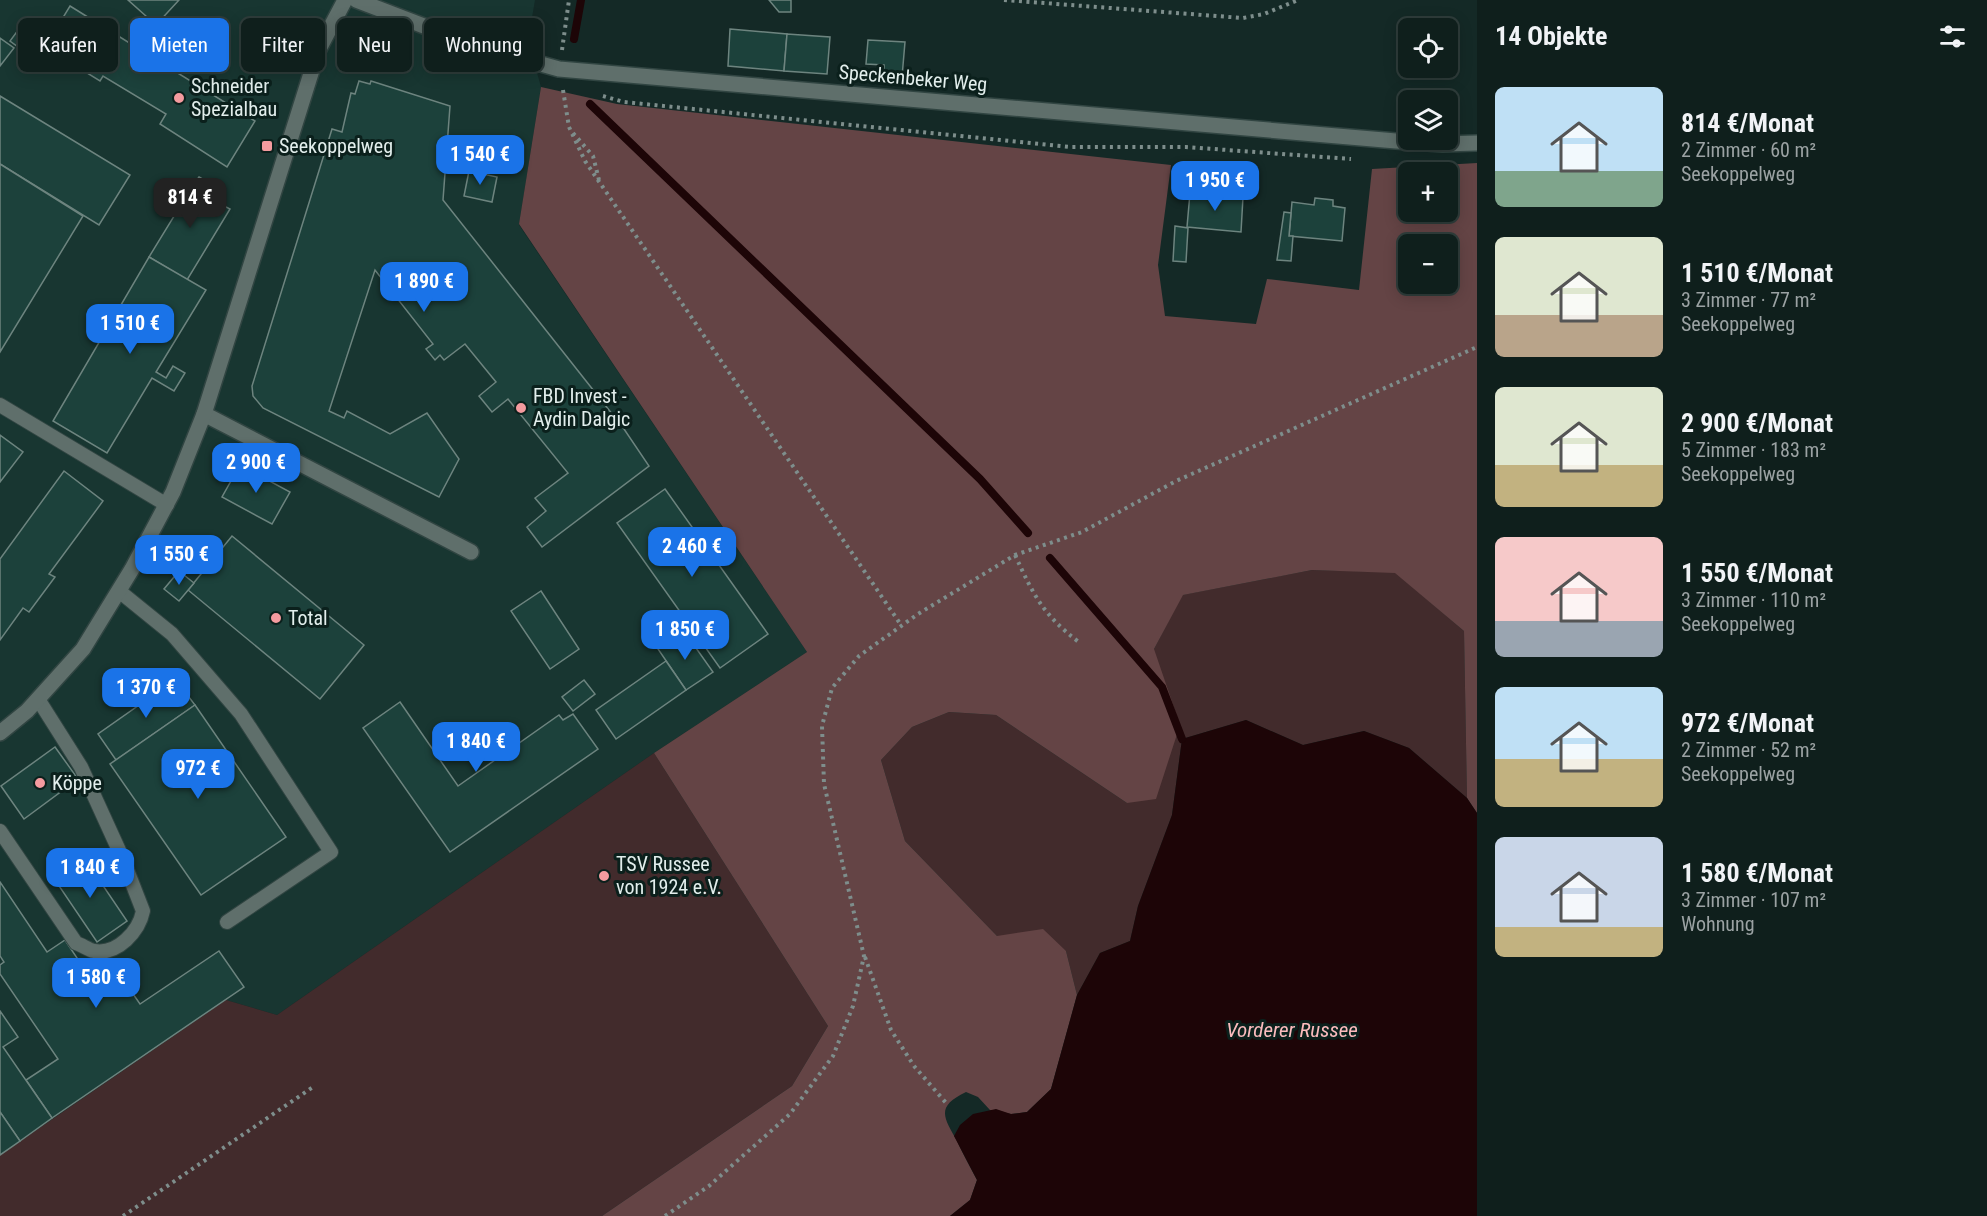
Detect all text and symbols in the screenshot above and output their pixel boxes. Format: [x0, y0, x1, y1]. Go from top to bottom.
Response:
chip: Kaufen [18, 18, 118, 72]
chip: Mieten [130, 18, 229, 72]
chip: Filter [241, 18, 325, 72]
chip: Neu [337, 18, 412, 72]
chip: Wohnung [424, 18, 543, 72]
map controls [1398, 18, 1458, 294]
button: locate [1398, 18, 1458, 78]
icon: filters [1936, 20, 1969, 53]
text: 14 Objekte [1495, 21, 1608, 51]
street label: Speckenbeker Weg [838, 60, 988, 96]
place label: Schneider Spezialbau [191, 74, 277, 121]
button: layers [1398, 90, 1458, 150]
marker: Schneider Spezialbau [172, 91, 186, 105]
text: 814 €/Monat [1681, 108, 1814, 138]
icon: home [1543, 111, 1615, 183]
place label: Seekoppelweg [279, 134, 393, 158]
pin: 1 540 € [425, 135, 535, 186]
text: 2 Zimmer · 60 m² [1681, 138, 1816, 162]
marker: Seekoppelweg [260, 139, 274, 153]
text: 1 540 € [450, 142, 510, 166]
pin: 1 950 € [1160, 161, 1270, 212]
button: + [1398, 162, 1458, 222]
text: Seekoppelweg [1681, 162, 1795, 186]
text: 1 950 € [1185, 168, 1245, 192]
pin: 814 € [148, 178, 232, 229]
text: 814 € [167, 185, 213, 209]
button: − [1398, 234, 1458, 294]
text: 1 510 €/Monat [1681, 258, 1833, 288]
icon: home [1543, 261, 1615, 333]
pin: 1 890 € [369, 262, 479, 313]
text: 1 890 € [394, 269, 454, 293]
text: 3 Zimmer · 77 m² [1681, 288, 1816, 312]
pin: 1 510 € [75, 304, 185, 355]
text: 1 510 € [100, 311, 160, 335]
text: Seekoppelweg [1681, 312, 1795, 336]
place label: FBD Invest - Aydin Dalgic [533, 384, 630, 431]
marker: FBD Invest - Aydin Dalgic [514, 401, 528, 415]
text: 2 900 €/Monat [1681, 408, 1833, 438]
icon: home [1543, 411, 1615, 483]
text: 5 Zimmer · 183 m² [1681, 438, 1826, 462]
pin: 2 900 € [201, 443, 311, 494]
text: 2 900 € [226, 450, 286, 474]
text: Seekoppelweg [1681, 462, 1795, 486]
pin: 2 460 € [637, 527, 747, 578]
text: 2 460 € [662, 534, 722, 558]
pin: 1 550 € [124, 535, 234, 586]
text: 1 550 € [149, 542, 209, 566]
text: 1 550 €/Monat [1681, 558, 1833, 588]
icon: home [1543, 561, 1615, 633]
text: 3 Zimmer · 110 m² [1681, 588, 1826, 612]
place label: Total [288, 606, 328, 630]
pin: 1 850 € [630, 610, 740, 661]
marker: Total [269, 611, 283, 625]
text: Seekoppelweg [1681, 612, 1795, 636]
text: 1 850 € [655, 617, 715, 641]
pin: 1 370 € [91, 668, 201, 719]
text: 1 370 € [116, 675, 176, 699]
text: 972 €/Monat [1681, 708, 1814, 738]
icon: home [1543, 711, 1615, 783]
pin: 1 840 € [421, 722, 531, 773]
text: 1 840 € [446, 729, 506, 753]
text: 2 Zimmer · 52 m² [1681, 738, 1816, 762]
pin: 972 € [156, 749, 240, 800]
text: 972 € [175, 756, 221, 780]
text: Seekoppelweg [1681, 762, 1795, 786]
place label: Köppe [52, 771, 102, 795]
marker: Köppe [33, 776, 47, 790]
pin: 1 840 € [35, 848, 145, 899]
place label: TSV Russee von 1924 e.V. [616, 852, 722, 899]
text: 1 840 € [60, 855, 120, 879]
text: 1 580 €/Monat [1681, 858, 1833, 888]
icon: home [1543, 861, 1615, 933]
marker: TSV Russee von 1924 e.V. [597, 869, 611, 883]
text: 3 Zimmer · 107 m² [1681, 888, 1826, 912]
text: Wohnung [1681, 912, 1755, 936]
pin: 1 580 € [41, 958, 151, 1009]
text: 1 580 € [66, 965, 126, 989]
water label: Vorderer Russee [1226, 1018, 1358, 1042]

